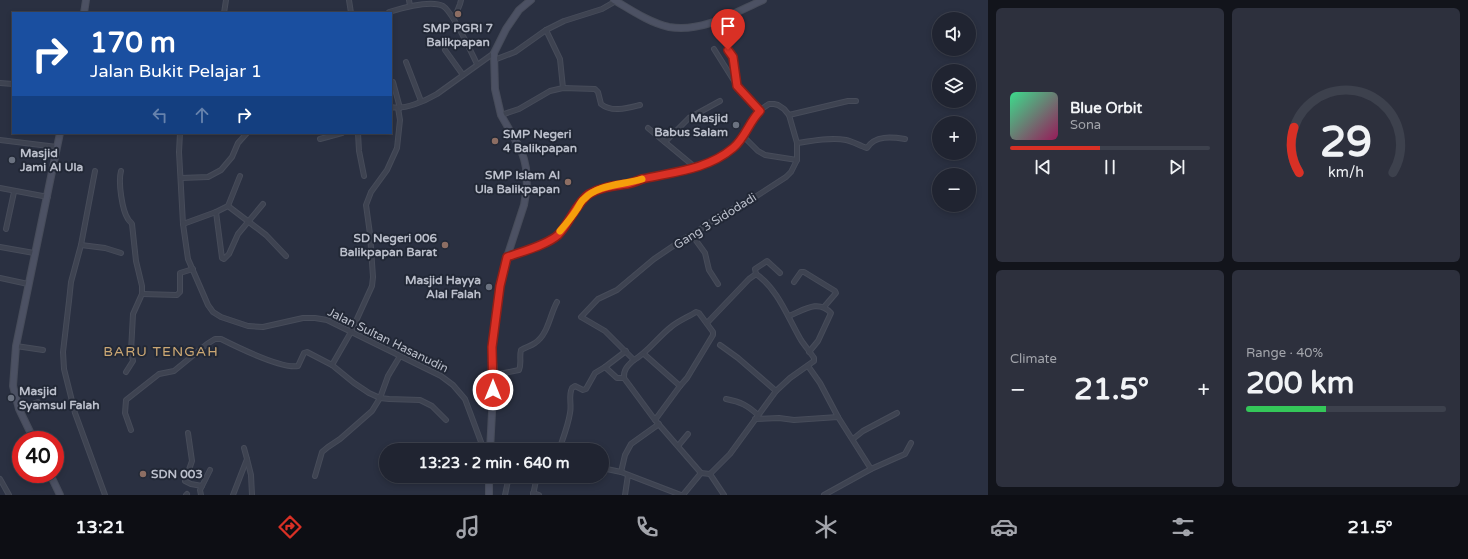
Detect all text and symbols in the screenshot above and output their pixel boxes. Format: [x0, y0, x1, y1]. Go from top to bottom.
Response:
marker: SMP PGRI 7 Balikpapan [453, 9, 463, 19]
pin [711, 9, 745, 50]
map controls [932, 12, 976, 212]
button: sound [932, 12, 976, 56]
icon: arrive [717, 15, 739, 37]
place label: SMP PGRI 7 Balikpapan [423, 21, 493, 50]
text: 170 m [90, 26, 176, 60]
icon: right [24, 28, 76, 80]
text: Jalan Bukit Pelajar 1 [90, 60, 262, 82]
button: layers [932, 64, 976, 108]
text: Blue Orbit [1070, 99, 1142, 117]
icon: left [149, 104, 171, 126]
icon: ahead [191, 104, 213, 126]
icon: right [233, 104, 255, 126]
place label: Masjid Babus Salam [654, 111, 728, 139]
button: + [932, 116, 976, 160]
text: Sona [1070, 117, 1101, 133]
text: 29 [1320, 118, 1372, 168]
marker: Masjid Babus Salam [731, 120, 741, 130]
place label: SMP Negeri 4 Balikpapan [503, 127, 577, 156]
marker: SMP Negeri 4 Balikpapan [490, 136, 500, 146]
place label: Masjid Jami Al Ula [19, 146, 83, 174]
marker: Masjid Jami Al Ula [7, 155, 17, 165]
icon: previous [1032, 156, 1054, 178]
icon: pause [1099, 156, 1121, 178]
icon: next [1166, 156, 1188, 178]
text: km/h [1328, 164, 1364, 181]
place label: SMP Islam Al Ula Balikpapan [475, 168, 560, 197]
button: − [932, 168, 976, 212]
marker: SMP Islam Al Ula Balikpapan [563, 177, 573, 187]
street label: Gang 3 Sidodadi [671, 190, 759, 252]
place label: SD Negeri 006 Balikpapan Barat [340, 231, 437, 260]
marker: SD Negeri 006 Balikpapan Barat [440, 240, 450, 250]
place label: Masjid Hayya Alal Falah [405, 273, 481, 301]
marker: Masjid Hayya Alal Falah [484, 282, 494, 292]
street label: Jalan Sultan Hasanudin [325, 305, 451, 375]
district label: BARU TENGAH [103, 343, 219, 360]
text: Range · 40% [1246, 345, 1323, 361]
text: Climate [1010, 351, 1057, 367]
text: 200 km [1246, 365, 1354, 402]
position arrow [472, 369, 514, 411]
text: 21.5° [1074, 371, 1149, 408]
text: − [1010, 377, 1026, 403]
text: + [1198, 377, 1210, 403]
place label: Masjid Syamsul Falah [19, 384, 100, 413]
marker: Masjid Syamsul Falah [6, 393, 16, 403]
speed limit sign: 40 [12, 431, 64, 483]
text: 13:23 · 2 min · 640 m [419, 454, 569, 472]
place label: SDN 003 [151, 467, 203, 481]
marker: SDN 003 [138, 469, 148, 479]
icon: directions [276, 513, 304, 541]
icon: music [454, 513, 482, 541]
icon: phone [633, 513, 661, 541]
icon: climate [812, 513, 840, 541]
icon: car [990, 513, 1018, 541]
icon: filters [1169, 513, 1197, 541]
text: 13:21 [75, 516, 125, 538]
text: 21.5° [1348, 516, 1393, 538]

